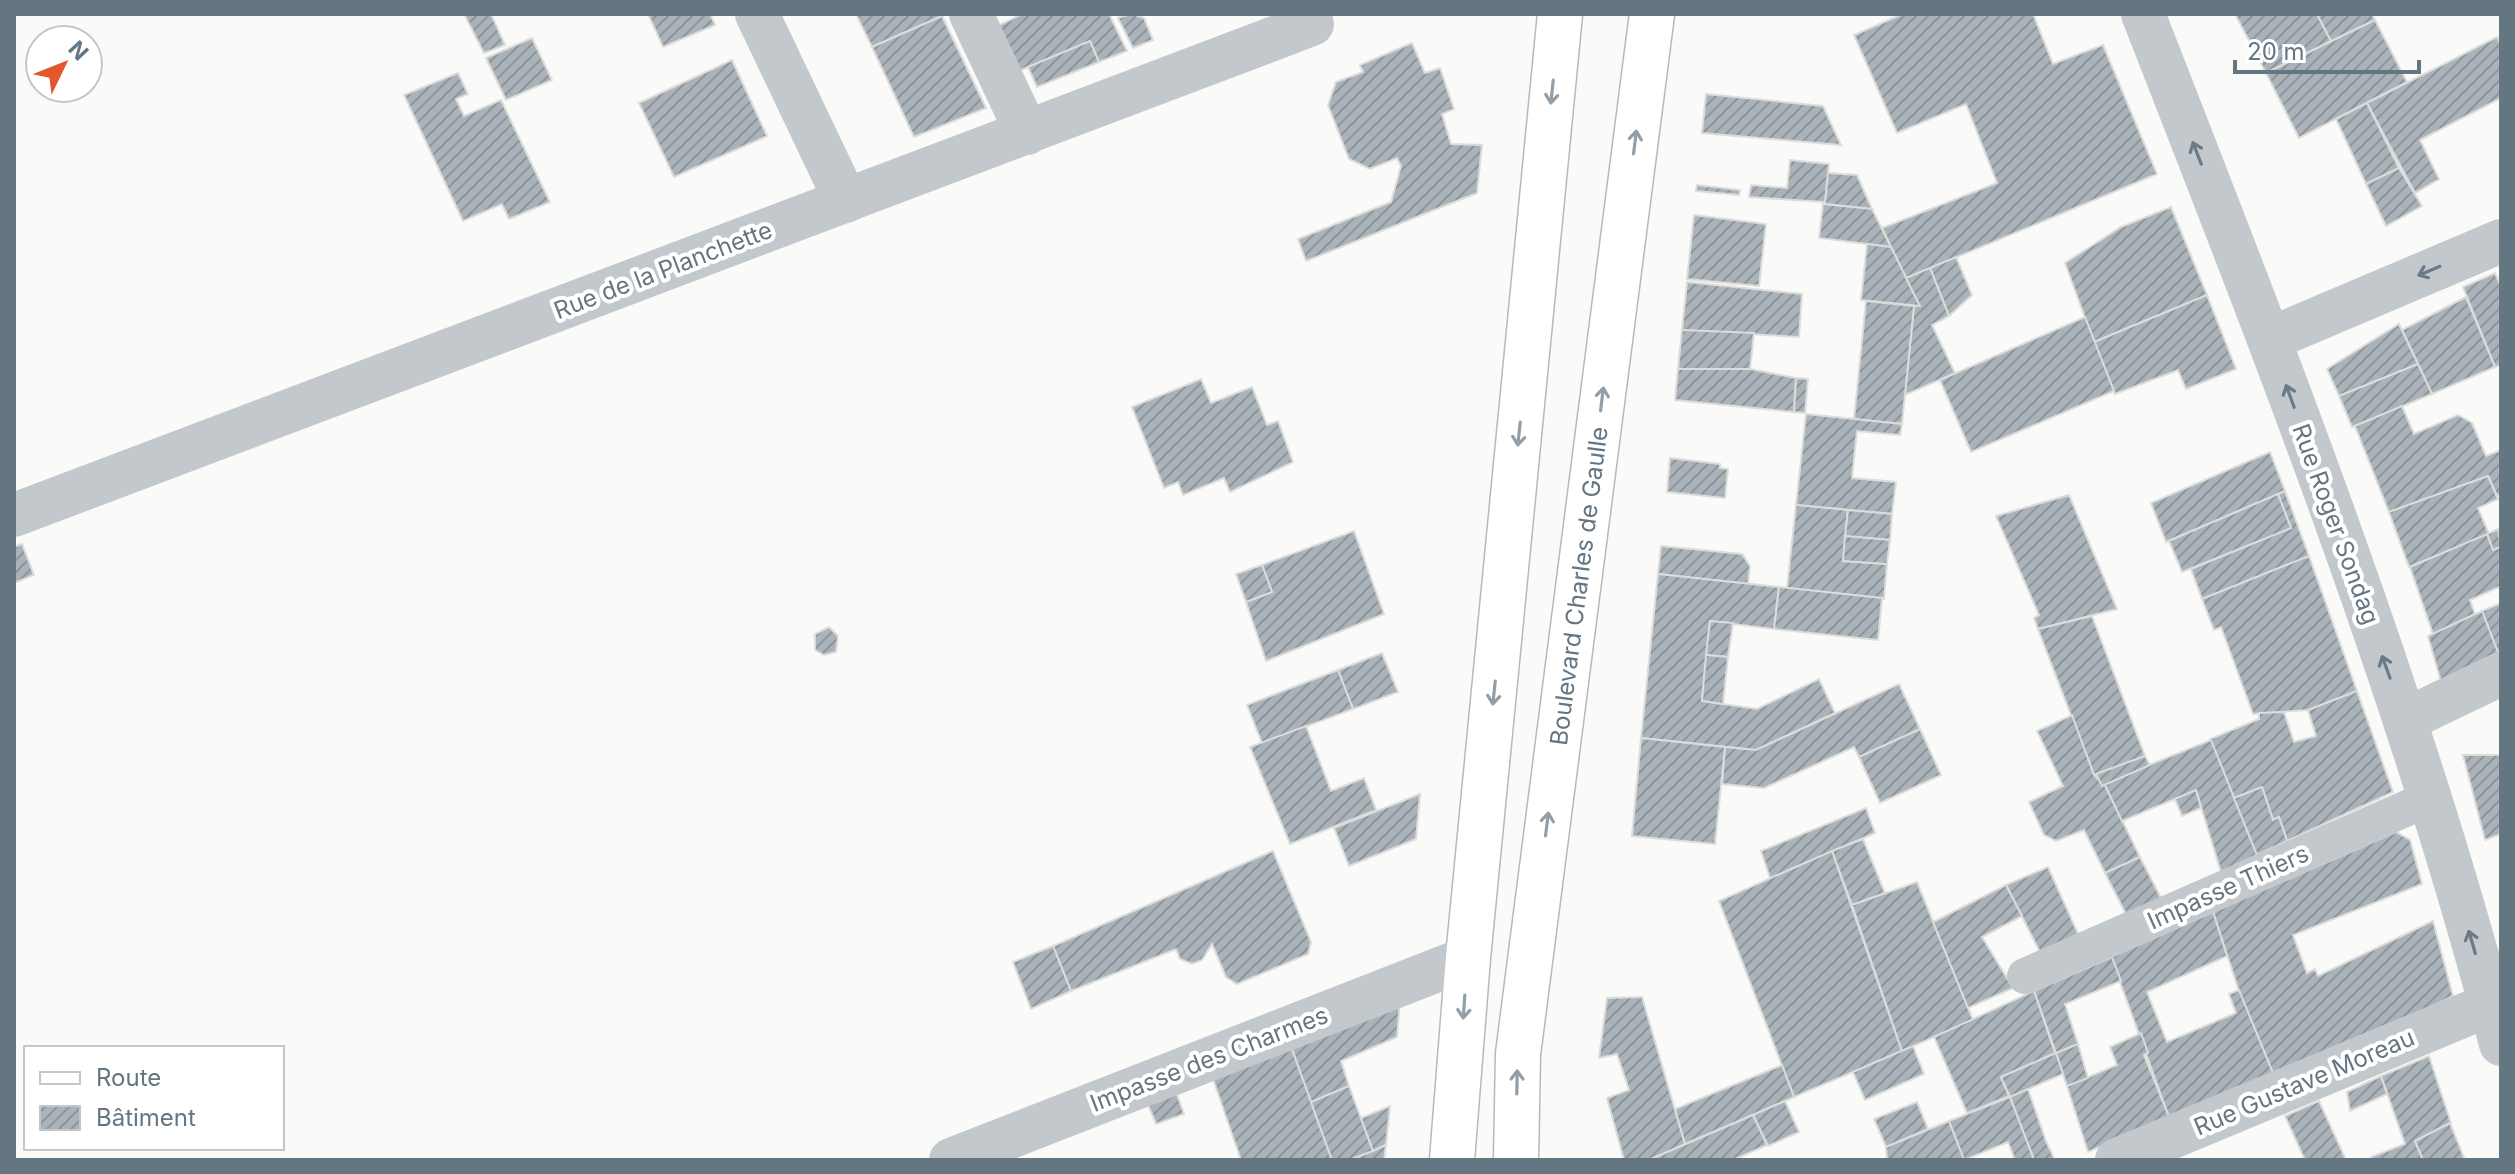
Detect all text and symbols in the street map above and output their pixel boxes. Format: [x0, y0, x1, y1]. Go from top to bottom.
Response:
north arrow [24, 24, 104, 104]
scale bar [2235, 24, 2419, 74]
text: N [63, 35, 94, 65]
text: 20 m [2247, 37, 2305, 66]
one-way arrow [1545, 78, 1560, 105]
one-way arrow [1628, 129, 1643, 155]
one-way arrow [2189, 141, 2203, 166]
street label: Rue de la Planchette [550, 215, 776, 325]
one-way arrow [2417, 265, 2442, 280]
one-way arrow [2282, 384, 2296, 408]
one-way arrow [1595, 387, 1610, 413]
one-way arrow [1511, 420, 1526, 447]
street label: Rue Roger Sondag [2286, 420, 2386, 628]
street label: Boulevard Charles de Gaulle [1543, 425, 1613, 747]
one-way arrow [2378, 655, 2393, 680]
one-way arrow [1486, 679, 1501, 706]
one-way arrow [1540, 811, 1555, 838]
street label: Impasse Thiers [2143, 839, 2313, 935]
one-way arrow [2464, 929, 2479, 955]
one-way arrow [1456, 993, 1471, 1020]
street label: Impasse des Charmes [1086, 1000, 1332, 1118]
street label: Rue Gustave Moreau [2189, 1022, 2419, 1142]
legend [24, 1046, 284, 1150]
text: Route [96, 1063, 161, 1092]
one-way arrow [1509, 1069, 1525, 1096]
text: Bâtiment [96, 1103, 196, 1132]

